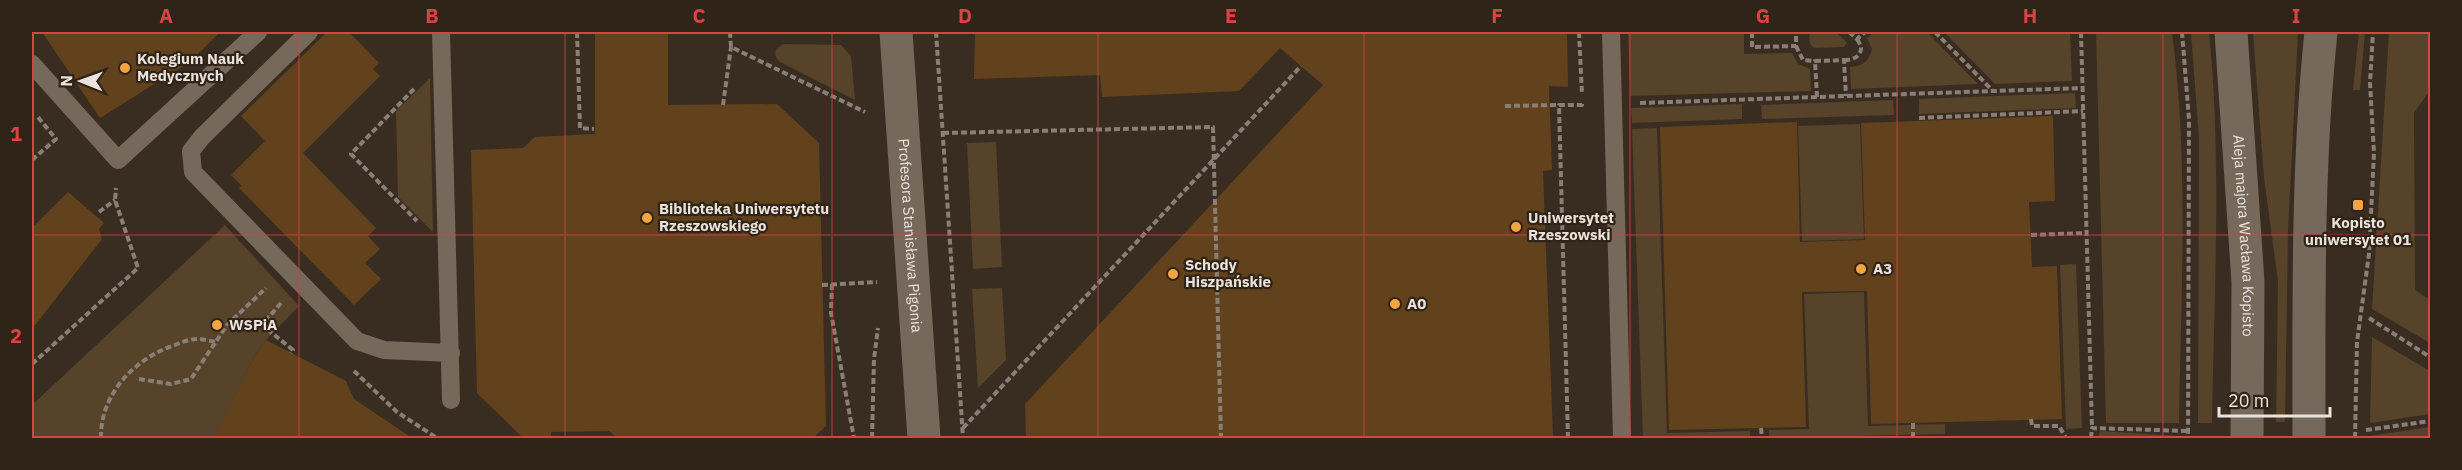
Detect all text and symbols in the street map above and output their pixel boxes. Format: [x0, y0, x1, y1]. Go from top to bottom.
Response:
text: A [159, 2, 173, 29]
text: B [425, 2, 439, 29]
text: C [692, 2, 706, 29]
text: D [958, 2, 972, 29]
text: E [1225, 2, 1237, 29]
text: F [1491, 2, 1503, 29]
text: G [1756, 2, 1770, 29]
text: H [2023, 2, 2037, 29]
text: I [2292, 2, 2300, 29]
place label: Kolegium Nauk Medycznych [137, 49, 244, 85]
north arrow [51, 51, 111, 111]
marker: Kolegium Nauk Medycznych [118, 61, 132, 75]
text: N [56, 75, 76, 87]
text: 1 [10, 120, 22, 147]
street label: Aleja majora Wacława Kopisto [2229, 134, 2258, 337]
street label: Profesora Stanisława Pigonia [894, 138, 927, 333]
marker: Kopisto uniwersytet 01 [2351, 198, 2365, 212]
place label: Biblioteka Uniwersytetu Rzeszowskiego [659, 199, 829, 235]
place label: Uniwersytet Rzeszowski [1528, 208, 1614, 244]
marker: Biblioteka Uniwersytetu Rzeszowskiego [640, 211, 654, 225]
place label: Kopisto uniwersytet 01 [2305, 213, 2411, 249]
marker: Uniwersytet Rzeszowski [1509, 220, 1523, 234]
place label: Schody Hiszpańskie [1185, 255, 1271, 291]
place label: A3 [1873, 259, 1892, 278]
marker: A3 [1854, 262, 1868, 276]
marker: Schody Hiszpańskie [1166, 267, 1180, 281]
place label: A0 [1407, 294, 1426, 313]
marker: A0 [1388, 297, 1402, 311]
place label: WSPiA [229, 315, 277, 334]
marker: WSPiA [210, 318, 224, 332]
text: 2 [10, 322, 22, 349]
scale bar [2219, 380, 2330, 418]
text: 20 m [2228, 389, 2270, 412]

